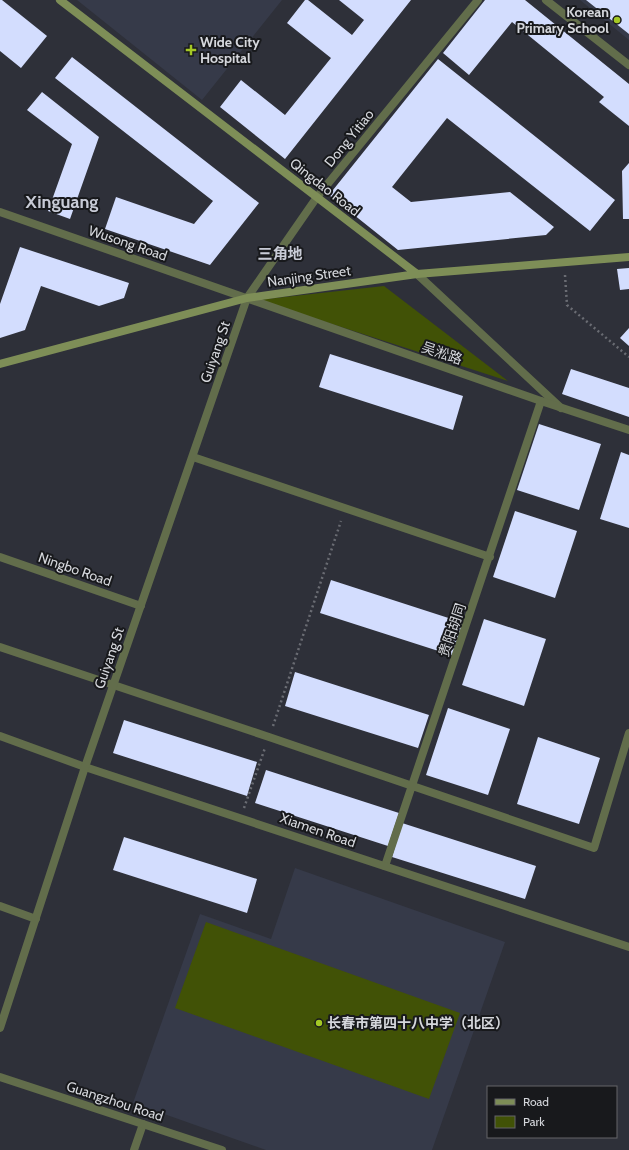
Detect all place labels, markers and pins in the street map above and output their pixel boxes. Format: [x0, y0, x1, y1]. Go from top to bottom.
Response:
place label: Korean Primary School [517, 3, 609, 37]
marker: Korean Primary School [612, 15, 622, 25]
place label: Wide City Hospital [200, 33, 260, 67]
marker: Wide City Hospital [185, 44, 197, 56]
place label: 长春市第四十八中学（北区） [327, 1014, 509, 1032]
marker: 长春市第四十八中学（北区） [314, 1018, 324, 1028]

